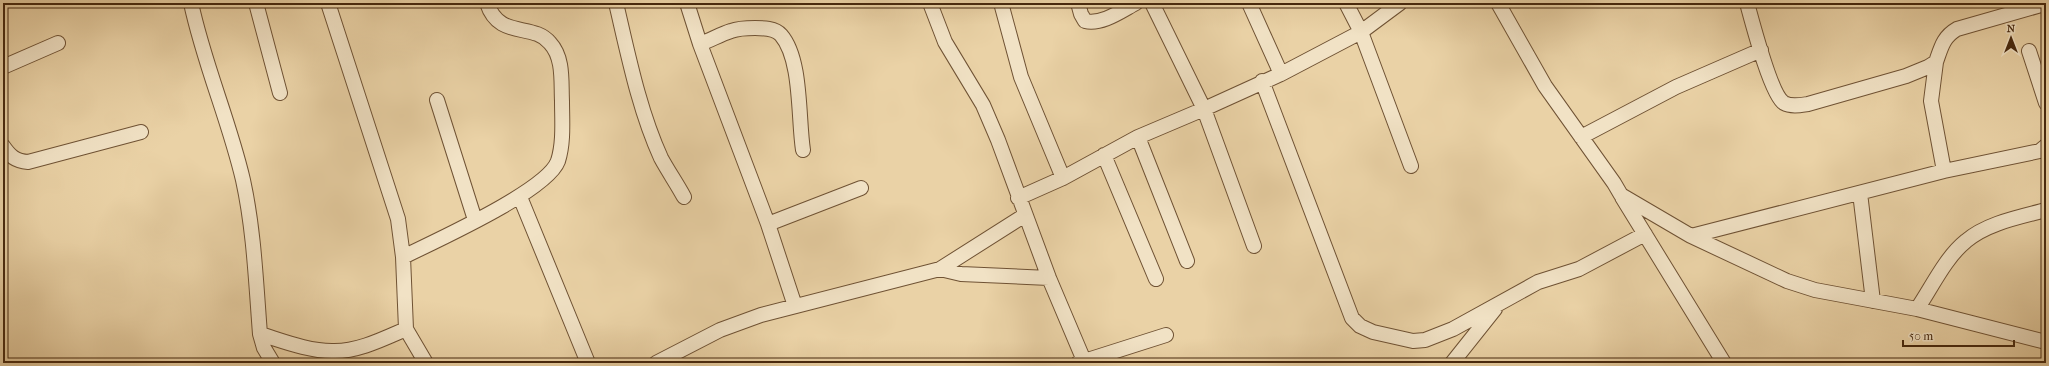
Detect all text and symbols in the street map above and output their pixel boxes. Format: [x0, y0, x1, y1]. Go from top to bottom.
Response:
north arrow [1991, 18, 2031, 58]
text: N [2007, 22, 2016, 35]
scale bar [1903, 322, 2014, 348]
text: 50 m [1909, 329, 1933, 343]

